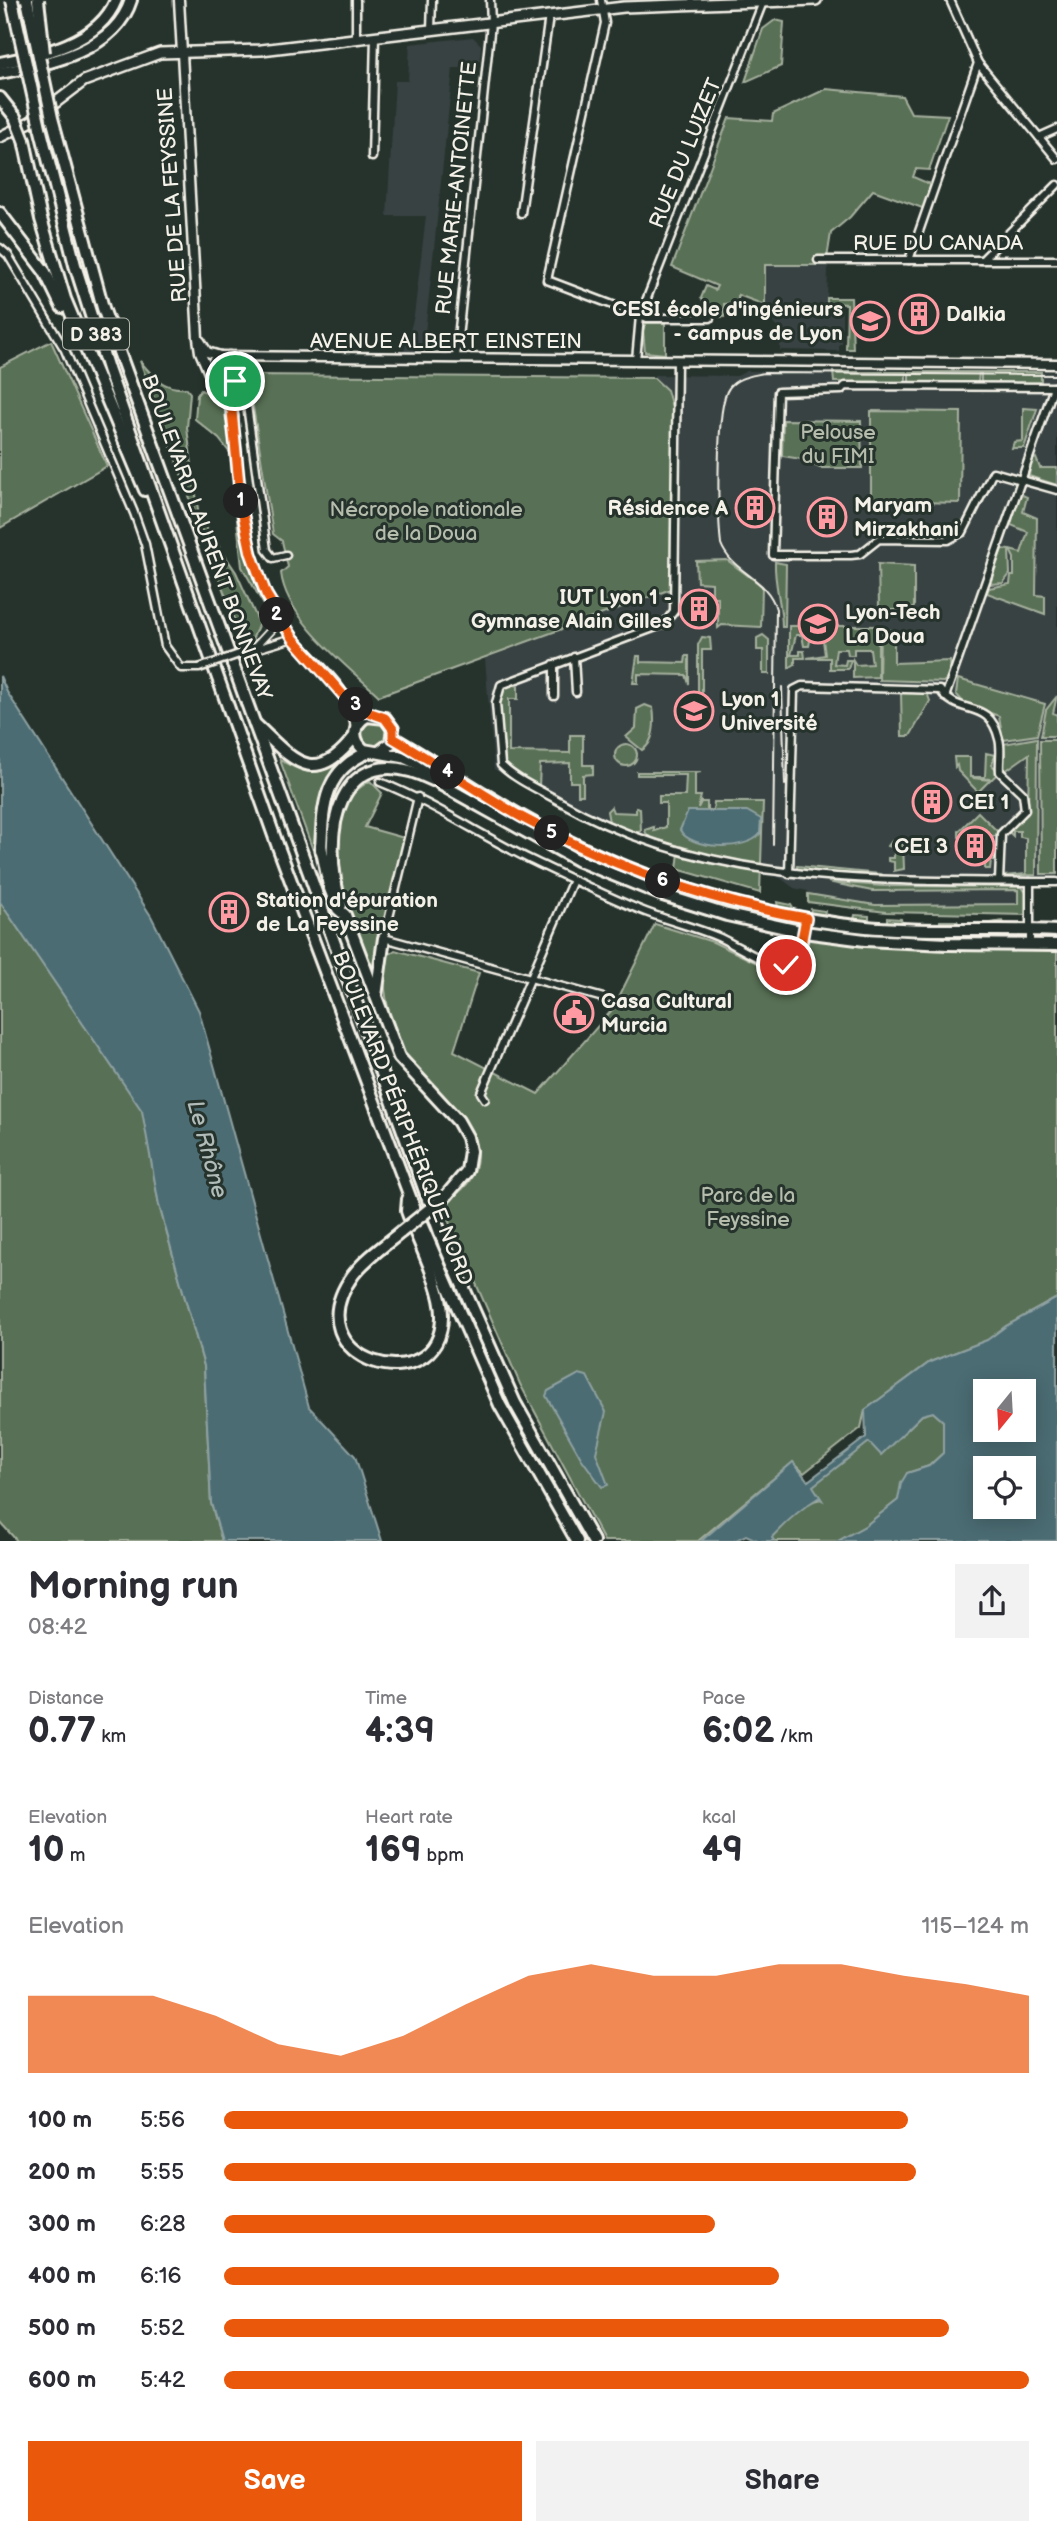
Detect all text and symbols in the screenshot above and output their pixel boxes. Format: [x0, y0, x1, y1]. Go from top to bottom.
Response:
street label: RUE MARIE-ANTOINETTE [431, 60, 482, 316]
street label: RUE DU LUIZET [644, 74, 727, 232]
street label: RUE DE LA FEYSSINE [153, 87, 192, 303]
street label: RUE DU CANADA [853, 231, 1023, 256]
building icon: Dalkia [898, 293, 940, 335]
place label: CESI école d'ingénieurs - campus de Lyon [612, 297, 843, 346]
school or university icon: CESI école d'ingénieurs - campus de Lyon [849, 300, 891, 342]
place label: Dalkia [946, 302, 1006, 327]
road number: D 383 [63, 318, 129, 350]
street label: AVENUE ALBERT EINSTEIN [310, 329, 582, 354]
pin [205, 351, 265, 411]
icon: arrive [216, 362, 254, 400]
street label: BOULEVARD LAURENT BONNEVAY [136, 371, 277, 704]
park label: Pelouse du FIMI [800, 420, 876, 469]
pin: 1 [224, 484, 258, 518]
building icon: Résidence A [734, 487, 776, 529]
text: 1 [237, 489, 245, 512]
place label: Maryam Mirzakhani [854, 493, 959, 542]
place label: Résidence A [608, 496, 728, 521]
building icon: Maryam Mirzakhani [806, 496, 848, 538]
park label: Nécropole nationale de la Doua [329, 497, 523, 546]
place label: IUT Lyon 1 - Gymnase Alain Gilles [471, 585, 672, 634]
building icon: IUT Lyon 1 - Gymnase Alain Gilles [678, 588, 720, 630]
pin: 2 [260, 598, 294, 632]
place label: Lyon-Tech La Doua [845, 600, 941, 649]
text: 2 [271, 603, 282, 626]
school or university icon: Lyon-Tech La Doua [797, 603, 839, 645]
place label: Lyon 1 Université [721, 687, 818, 736]
pin: 3 [338, 688, 374, 722]
school or university icon: Lyon 1 Université [673, 690, 715, 732]
text: 3 [350, 693, 361, 716]
pin: 4 [430, 754, 466, 790]
text: 4 [442, 760, 453, 783]
building icon: CEI 1 [911, 781, 953, 823]
place label: CEI 1 [959, 790, 1009, 815]
pin: 5 [534, 816, 570, 850]
text: 5 [546, 821, 557, 844]
building icon: CEI 3 [954, 825, 996, 867]
place label: CEI 3 [894, 834, 948, 859]
pin: 6 [646, 864, 680, 898]
text: 6 [657, 869, 668, 892]
place label: Station d'épuration de La Feyssine [256, 888, 438, 937]
building icon: Station d'épuration de La Feyssine [208, 891, 250, 933]
pin [756, 935, 816, 995]
icon: check [767, 946, 805, 984]
street label: BOULEVARD PÉRIPHÉRIQUE NORD [327, 947, 478, 1289]
place label: Casa Cultural Murcia [601, 989, 732, 1038]
public building icon: Casa Cultural Murcia [553, 992, 595, 1034]
water label: Le Rhône [181, 1097, 234, 1201]
park label: Parc de la Feyssine [701, 1183, 795, 1232]
north arrow [973, 1379, 1036, 1442]
map controls [973, 1379, 1036, 1519]
button: locate [973, 1456, 1036, 1519]
text: Morning run [28, 1564, 239, 1609]
button: share [955, 1564, 1029, 1638]
text: 08:42 [28, 1613, 87, 1641]
text: Distance [28, 1687, 104, 1710]
text: Time [365, 1687, 407, 1710]
text: Pace [702, 1687, 745, 1710]
text: 0.77 [28, 1710, 96, 1753]
text: 4:39 [365, 1710, 435, 1753]
text: 6:02 [702, 1710, 774, 1753]
text: km [96, 1725, 126, 1748]
text: /km [774, 1725, 813, 1748]
text: Elevation [28, 1806, 107, 1829]
text: Heart rate [365, 1806, 453, 1829]
text: kcal [702, 1806, 736, 1829]
text: 10 [28, 1829, 65, 1872]
text: 169 [365, 1829, 421, 1872]
text: 49 [702, 1829, 743, 1872]
text: m [65, 1844, 85, 1867]
text: bpm [421, 1844, 464, 1867]
text: Elevation [28, 1912, 124, 1940]
text: 115–124 m [921, 1912, 1029, 1940]
text: 100 m [28, 2106, 92, 2134]
text: 5:56 [140, 2106, 185, 2134]
text: 200 m [28, 2158, 96, 2186]
text: 5:55 [140, 2158, 184, 2186]
text: 300 m [28, 2210, 96, 2238]
text: 6:28 [140, 2210, 186, 2238]
text: 400 m [28, 2262, 96, 2290]
text: 6:16 [140, 2262, 182, 2290]
text: 500 m [28, 2314, 96, 2342]
text: 5:52 [140, 2314, 185, 2342]
text: 600 m [28, 2366, 96, 2394]
text: 5:42 [140, 2366, 185, 2394]
button: Save [28, 2441, 522, 2521]
button: Share [536, 2441, 1029, 2521]

